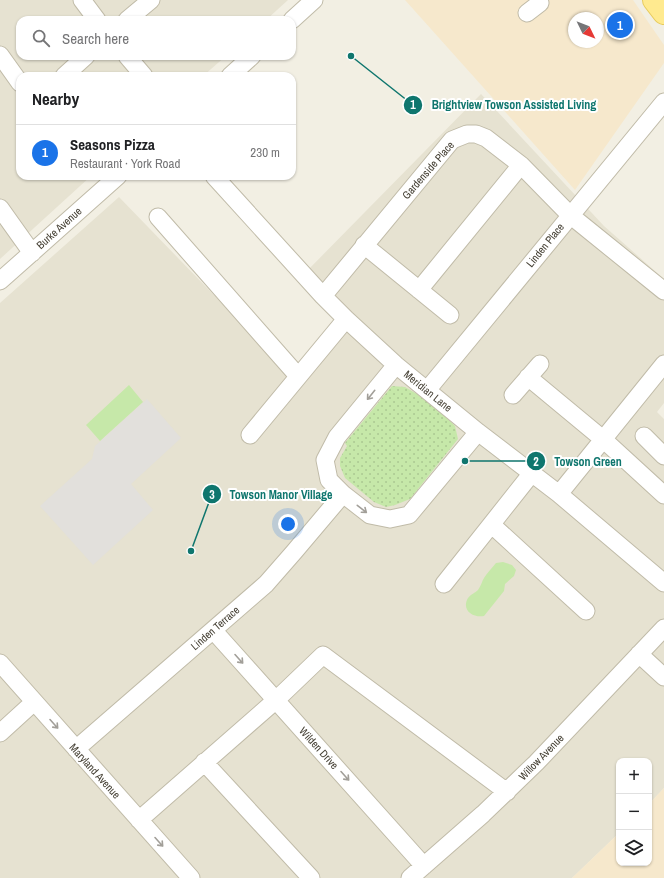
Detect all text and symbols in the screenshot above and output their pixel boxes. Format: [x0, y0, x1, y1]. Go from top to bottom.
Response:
pin: 1 [607, 10, 633, 40]
north arrow [568, 12, 604, 48]
search box [16, 16, 296, 60]
icon: search [30, 27, 52, 49]
text: Search here [62, 28, 129, 49]
text: Nearby [32, 87, 79, 110]
callout: Brightview Towson Assisted Living [403, 93, 604, 117]
text: 1 [410, 97, 416, 113]
text: Brightview Towson Assisted Living [432, 97, 596, 113]
text: Seasons Pizza [70, 134, 155, 155]
street label: Gardenside Place [399, 138, 457, 202]
text: 1 [42, 144, 48, 161]
text: 230 m [250, 144, 280, 161]
text: Restaurant · York Road [70, 155, 180, 172]
street label: Burke Avenue [34, 204, 84, 252]
street label: Linden Place [523, 220, 567, 270]
street label: Meridian Lane [401, 367, 455, 415]
one-way arrow [367, 389, 376, 400]
callout: Towson Green [526, 449, 630, 473]
text: 2 [533, 454, 539, 470]
text: Towson Green [554, 454, 622, 470]
callout: Towson Manor Village [202, 482, 341, 506]
text: 3 [209, 487, 215, 503]
text: Towson Manor Village [229, 487, 333, 503]
one-way arrow [356, 504, 367, 513]
your location [278, 514, 298, 534]
street label: Linden Terrace [188, 603, 242, 653]
one-way arrow [234, 654, 244, 664]
one-way arrow [49, 719, 58, 729]
street label: Wilden Drive [296, 724, 342, 772]
street label: Willow Avenue [515, 731, 567, 783]
street label: Maryland Avenue [67, 740, 123, 802]
map controls [616, 758, 652, 866]
button: + [616, 758, 652, 794]
one-way arrow [340, 771, 349, 782]
button: − [616, 794, 652, 830]
button: layers [616, 830, 652, 866]
one-way arrow [154, 837, 163, 847]

